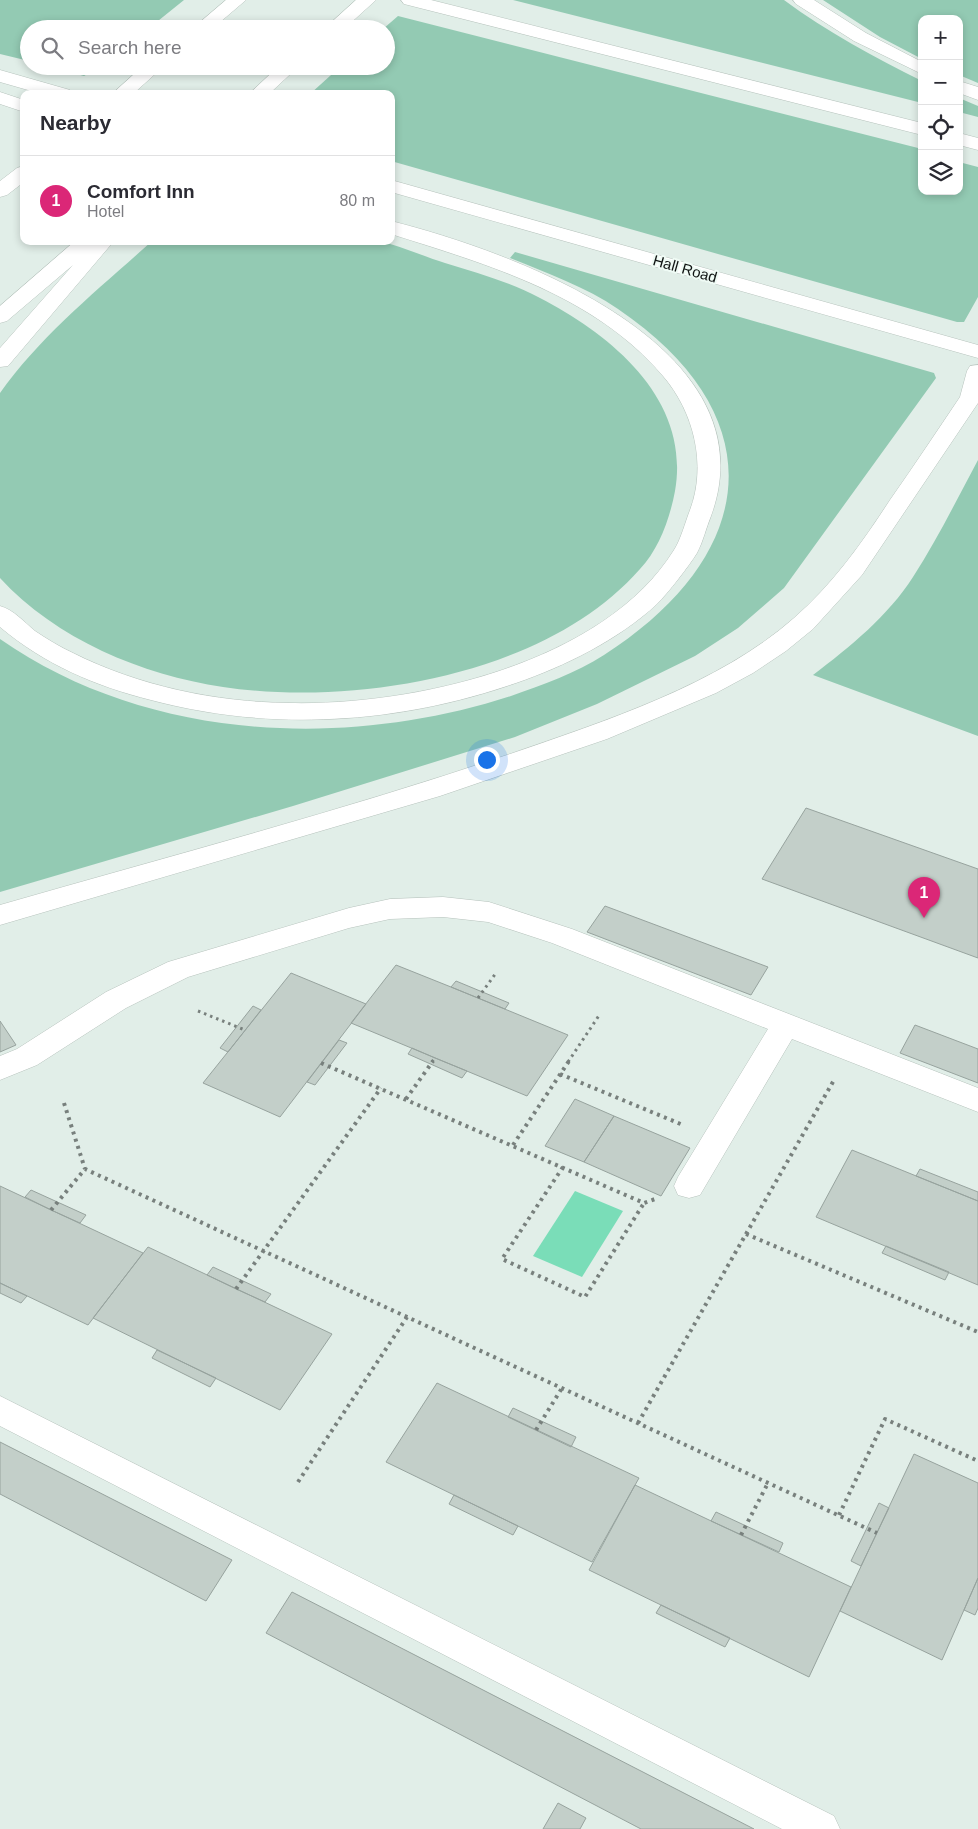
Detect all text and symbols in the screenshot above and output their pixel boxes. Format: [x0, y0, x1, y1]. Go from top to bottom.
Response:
map controls [918, 15, 963, 195]
button: + [918, 15, 963, 60]
search box [20, 20, 395, 75]
icon: search [38, 34, 66, 62]
text: Search here [78, 37, 182, 58]
button: − [918, 60, 963, 105]
button: locate [918, 105, 963, 150]
text: Nearby [40, 111, 111, 134]
button: layers [918, 150, 963, 195]
text: Comfort Inn [87, 181, 195, 202]
text: 1 [52, 192, 60, 209]
text: 80 m [339, 192, 375, 209]
text: Hotel [87, 203, 124, 220]
street label: Hall Road [651, 251, 719, 286]
your location [474, 747, 500, 773]
pin: 1 [908, 877, 940, 918]

